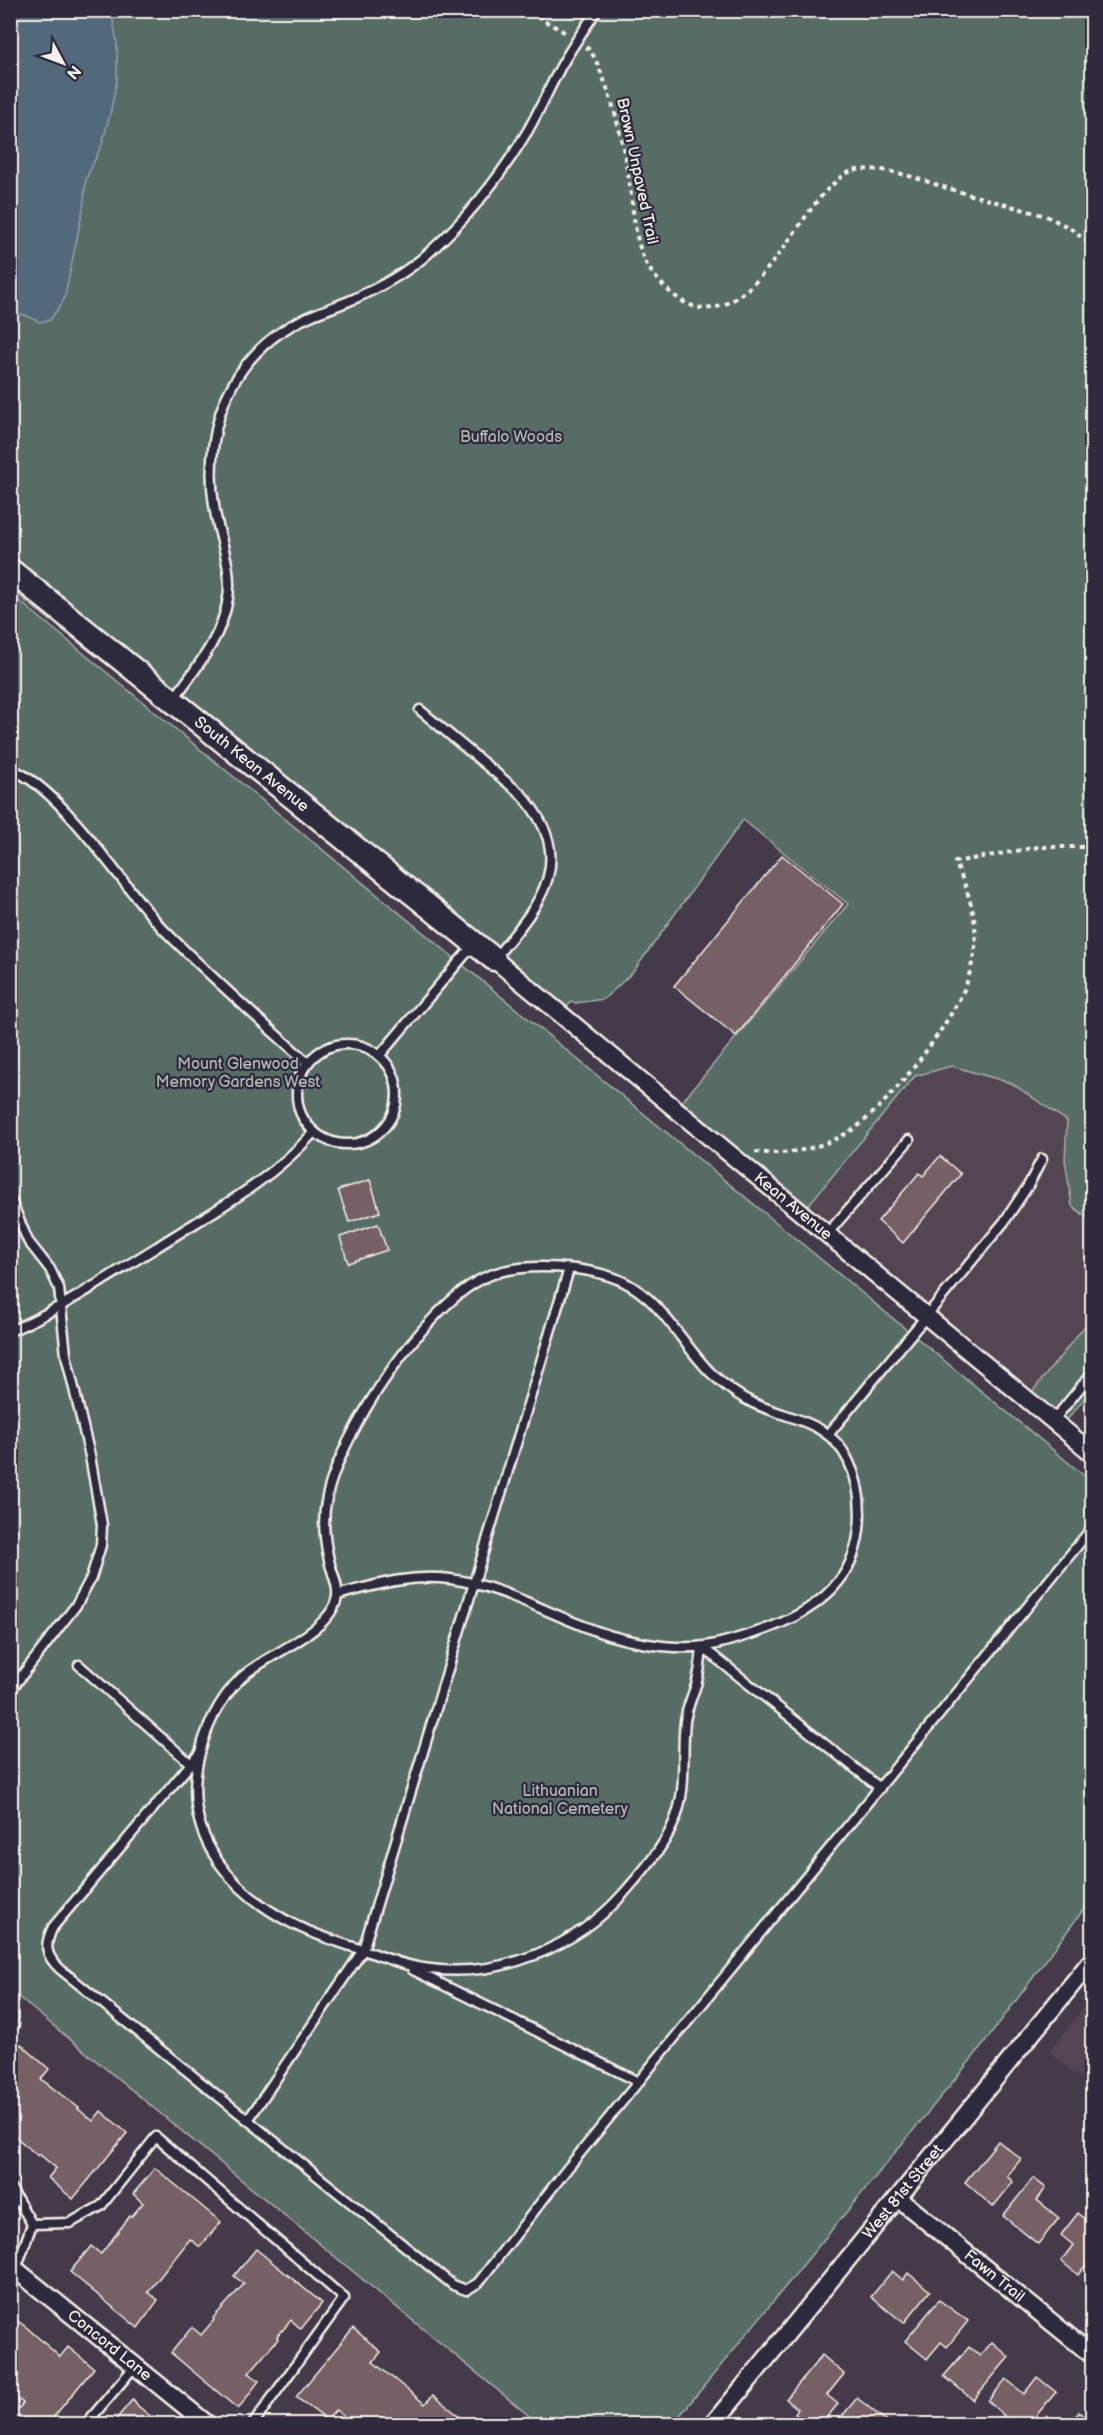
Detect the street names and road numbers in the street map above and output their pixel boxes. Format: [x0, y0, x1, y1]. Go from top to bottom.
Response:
street label: Brown Unpaved Trail [612, 96, 662, 246]
street label: South Kean Avenue [191, 712, 313, 816]
street label: Kean Avenue [750, 1168, 837, 1244]
street label: West 81st Street [858, 2140, 947, 2243]
street label: Fawn Trail [960, 2246, 1029, 2306]
street label: Concord Lane [64, 2306, 156, 2385]

